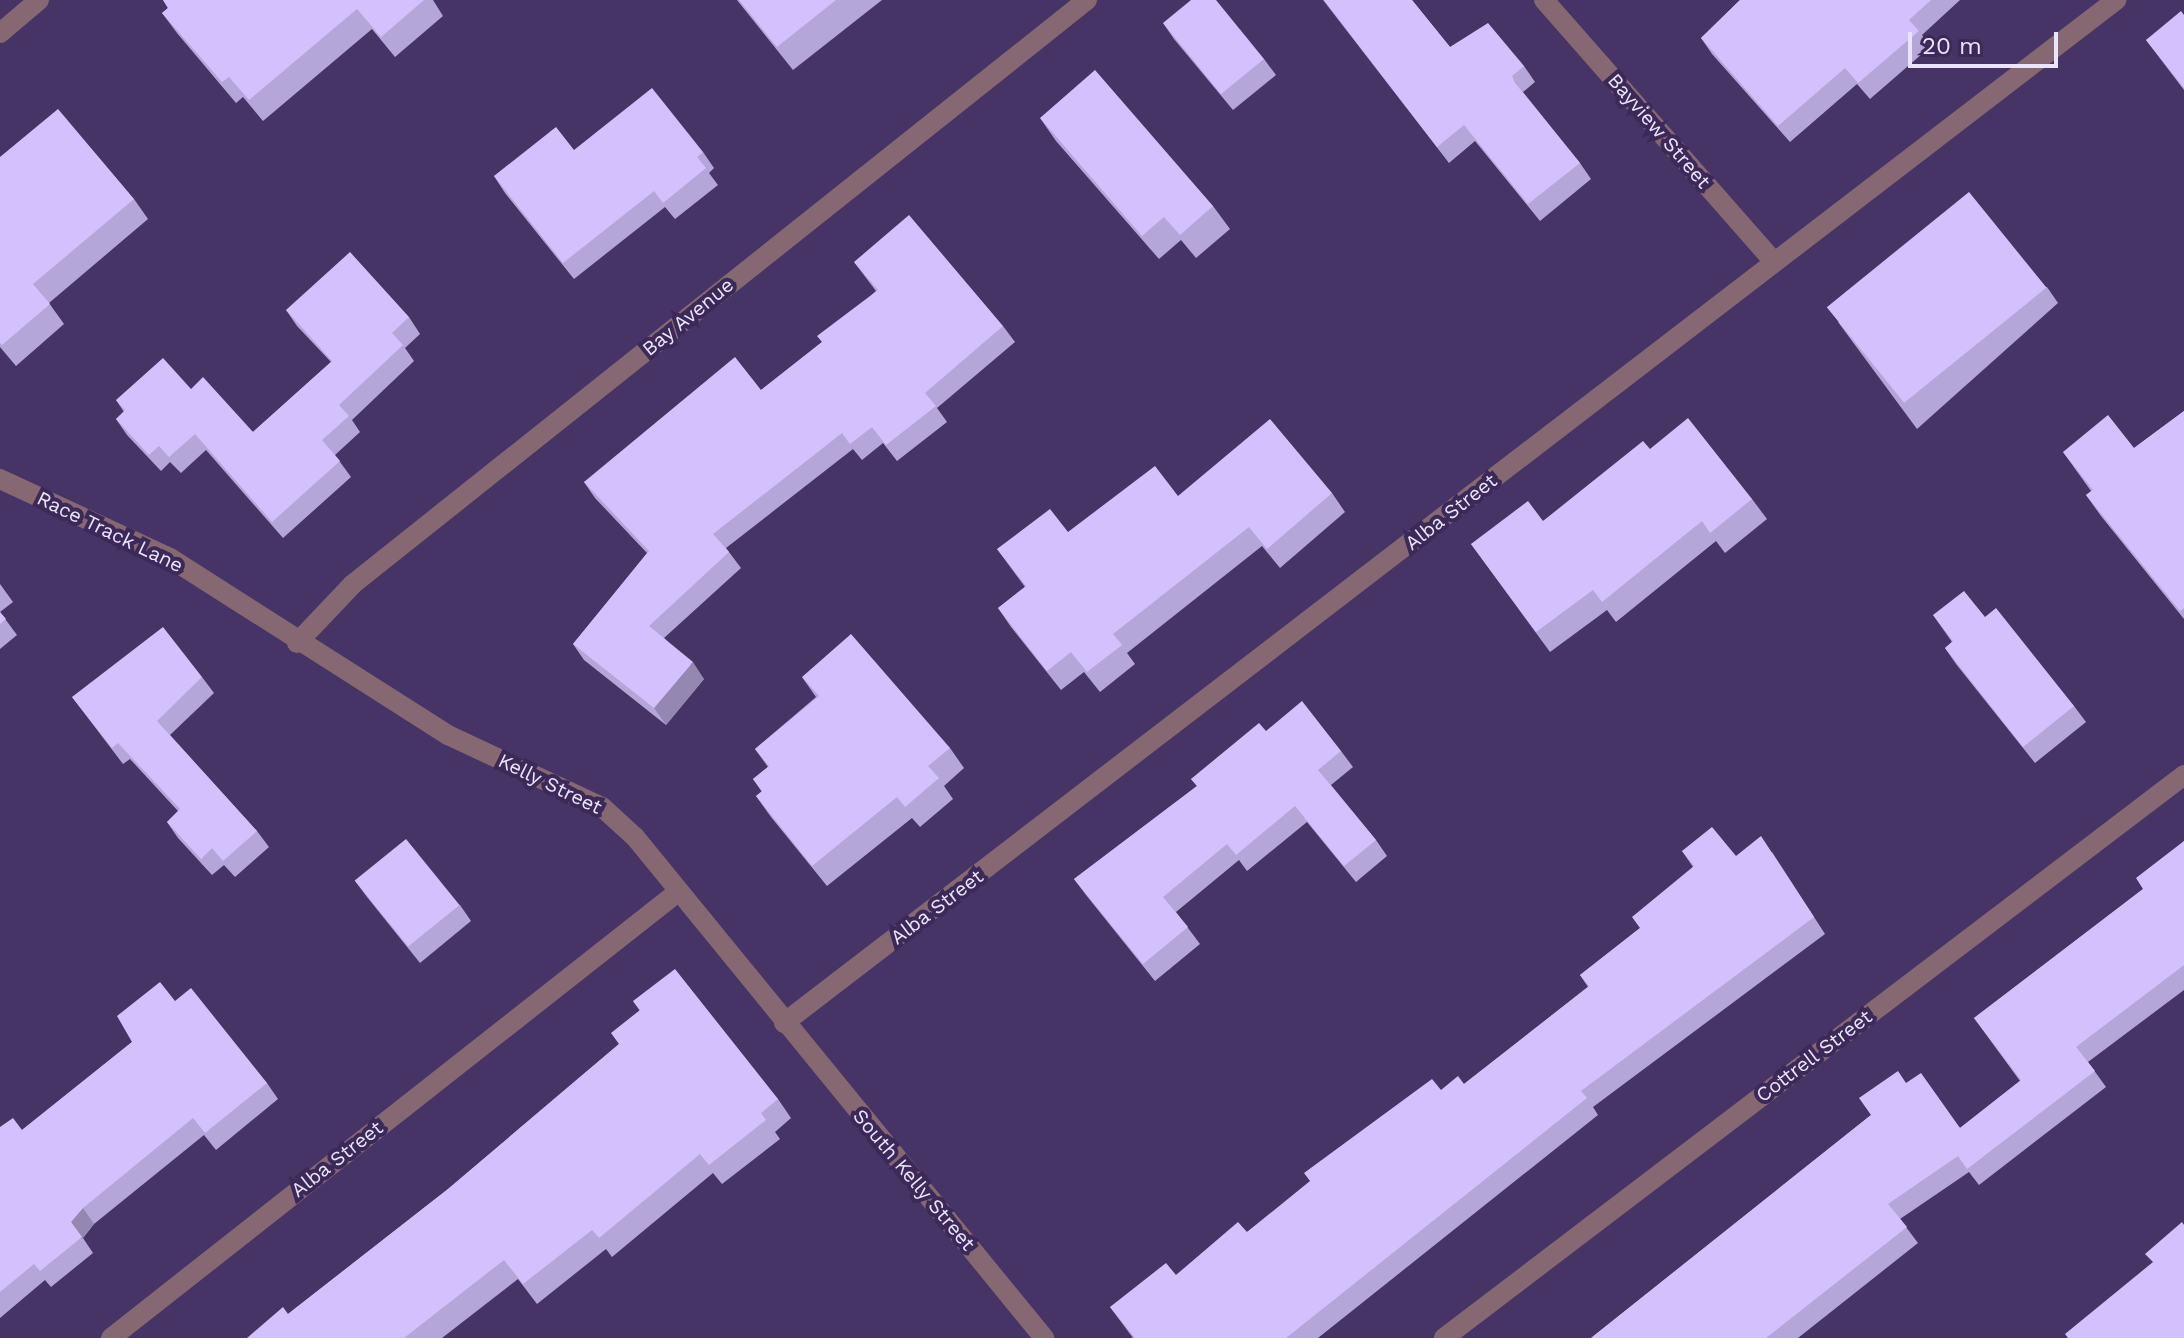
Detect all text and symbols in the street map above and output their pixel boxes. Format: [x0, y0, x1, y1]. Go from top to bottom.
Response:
scale bar [1912, 16, 2062, 66]
text: 20 m [1922, 32, 1982, 60]
street label: Bayview Street [1602, 68, 1716, 194]
street label: Bay Avenue [637, 273, 739, 361]
street label: Alba Street [1400, 469, 1502, 555]
street label: Race Track Lane [33, 486, 187, 578]
street label: Kelly Street [494, 748, 606, 820]
street label: Alba Street [886, 864, 988, 950]
street label: Cottrell Street [1751, 1004, 1877, 1108]
street label: South Kelly Street [848, 1104, 980, 1256]
street label: Alba Street [286, 1116, 388, 1202]

